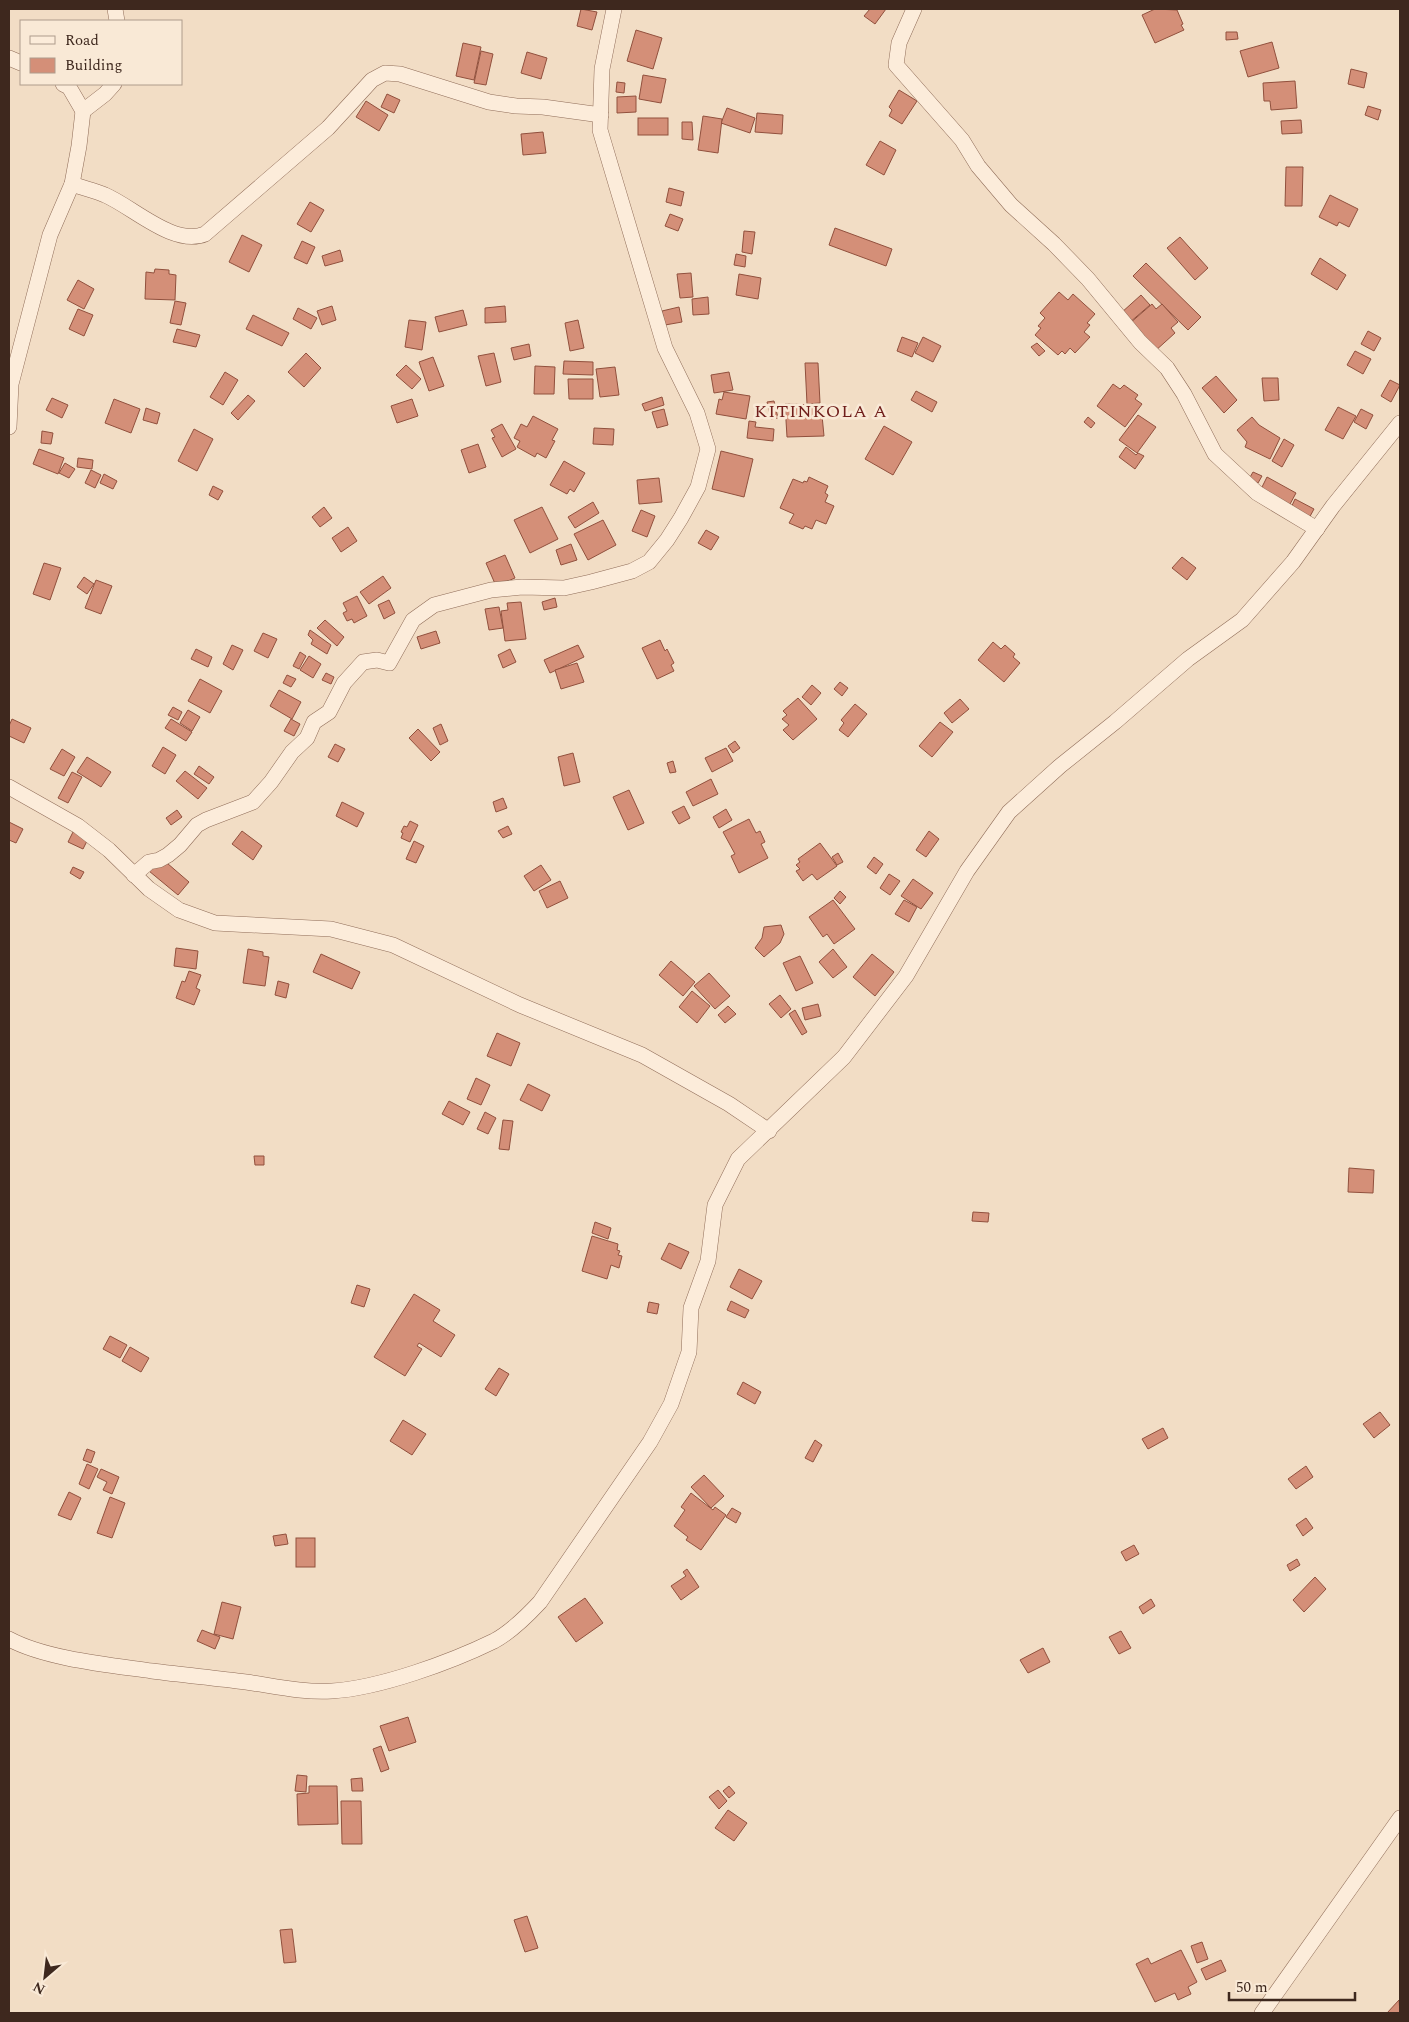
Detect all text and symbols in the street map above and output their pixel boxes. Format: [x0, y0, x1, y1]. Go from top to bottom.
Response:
legend [20, 20, 182, 85]
text: Road [65, 29, 99, 52]
text: Building [65, 54, 122, 77]
district label: KITINKOLA A [754, 398, 888, 425]
north arrow [20, 1952, 70, 2002]
scale bar [1229, 1970, 1355, 2002]
text: N [29, 1976, 49, 2000]
text: 50 m [1236, 1976, 1268, 1999]

